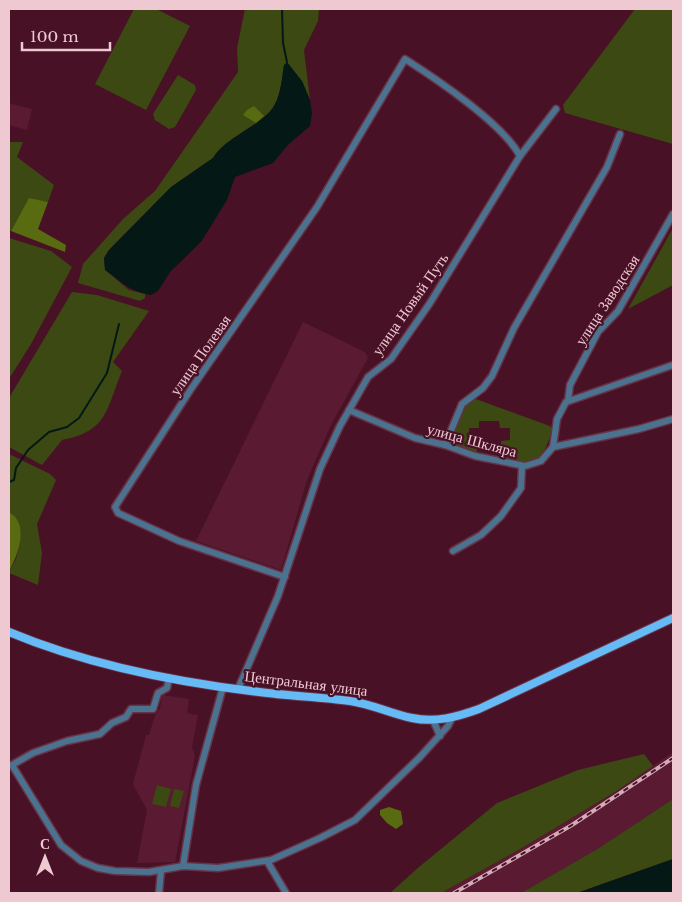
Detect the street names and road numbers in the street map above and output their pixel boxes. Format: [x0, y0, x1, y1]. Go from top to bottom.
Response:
street label: улица Новый Путь [368, 249, 453, 359]
street label: улица Заводская [571, 251, 643, 349]
street label: улица Полевая [165, 311, 235, 399]
street label: улица Шкляра [425, 419, 519, 461]
street label: Центральная улица [243, 666, 369, 700]

